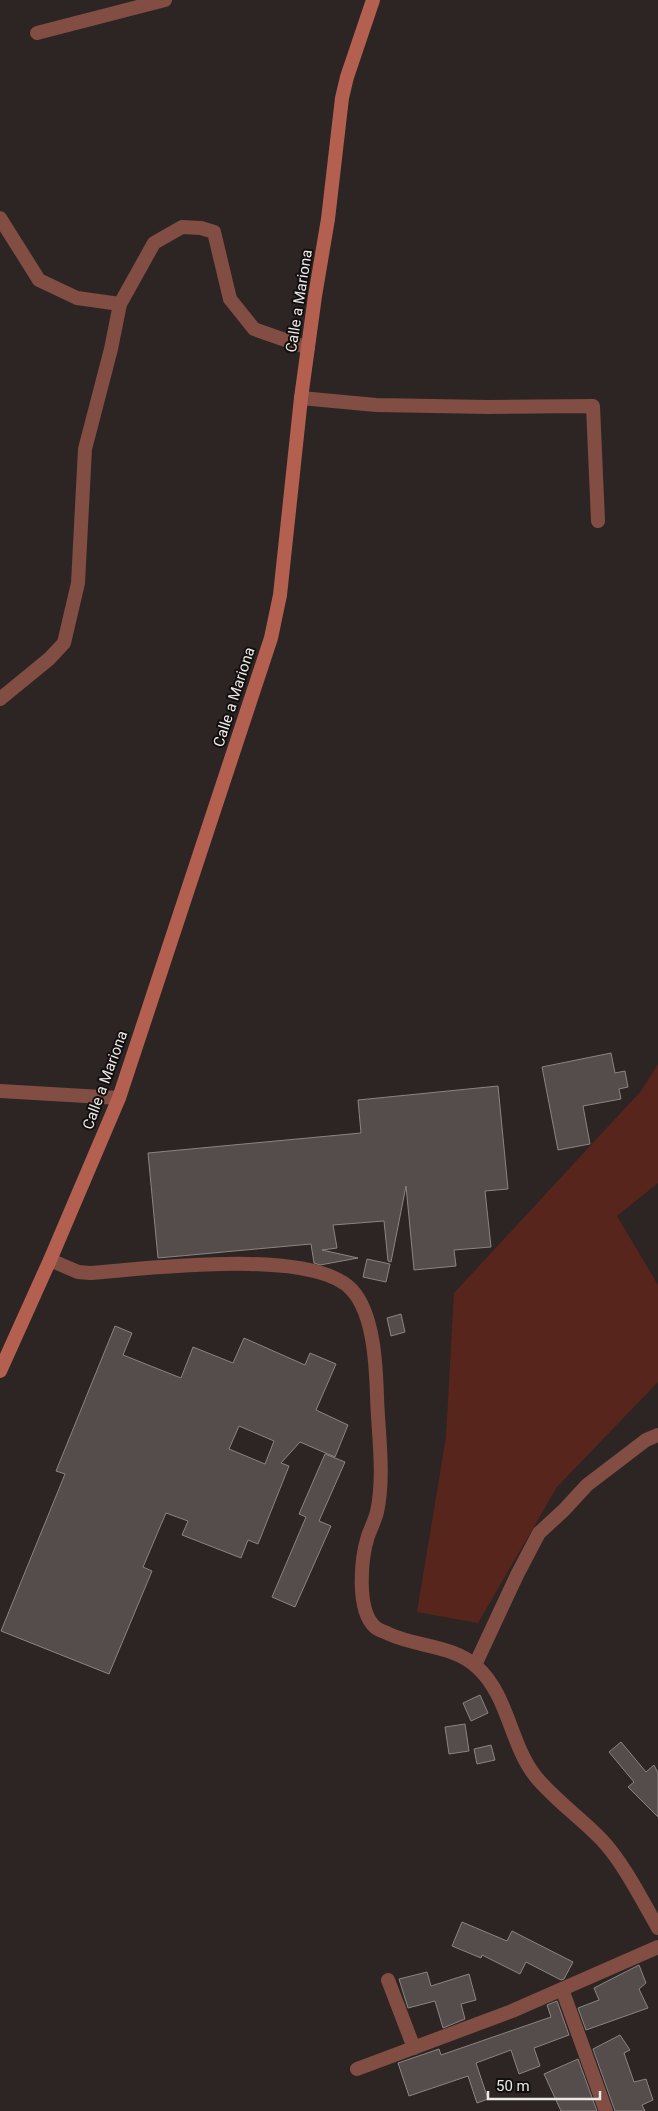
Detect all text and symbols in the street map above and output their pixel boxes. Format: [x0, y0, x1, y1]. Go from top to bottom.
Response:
street label: Calle a Mariona [282, 248, 316, 354]
street label: Calle a Mariona [209, 645, 259, 749]
street label: Calle a Mariona [79, 1028, 131, 1132]
scale bar [488, 2068, 600, 2100]
text: 50 m [496, 2077, 530, 2095]

